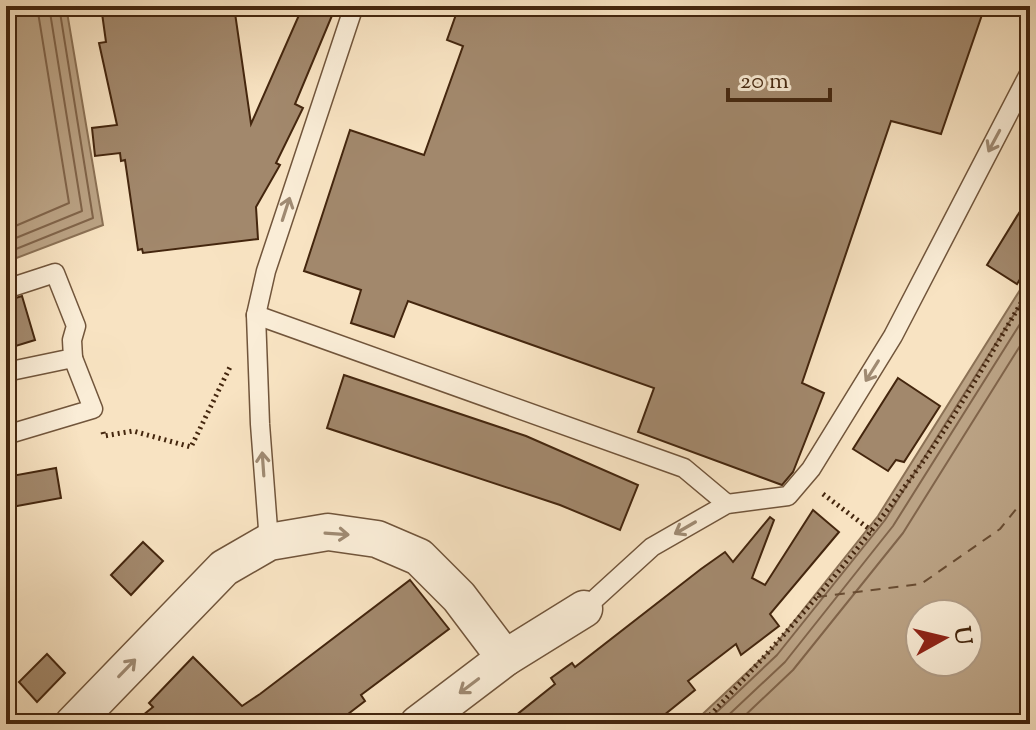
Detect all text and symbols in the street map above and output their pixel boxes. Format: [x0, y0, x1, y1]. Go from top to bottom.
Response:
scale bar [728, 52, 830, 102]
text: 20 m [740, 65, 789, 99]
one-way arrow [985, 129, 1001, 153]
one-way arrow [280, 197, 295, 222]
one-way arrow [863, 359, 879, 382]
one-way arrow [255, 451, 270, 478]
one-way arrow [674, 521, 698, 536]
one-way arrow [323, 527, 350, 542]
north arrow [904, 598, 984, 678]
text: U [944, 625, 978, 647]
one-way arrow [117, 659, 136, 678]
one-way arrow [459, 677, 480, 694]

